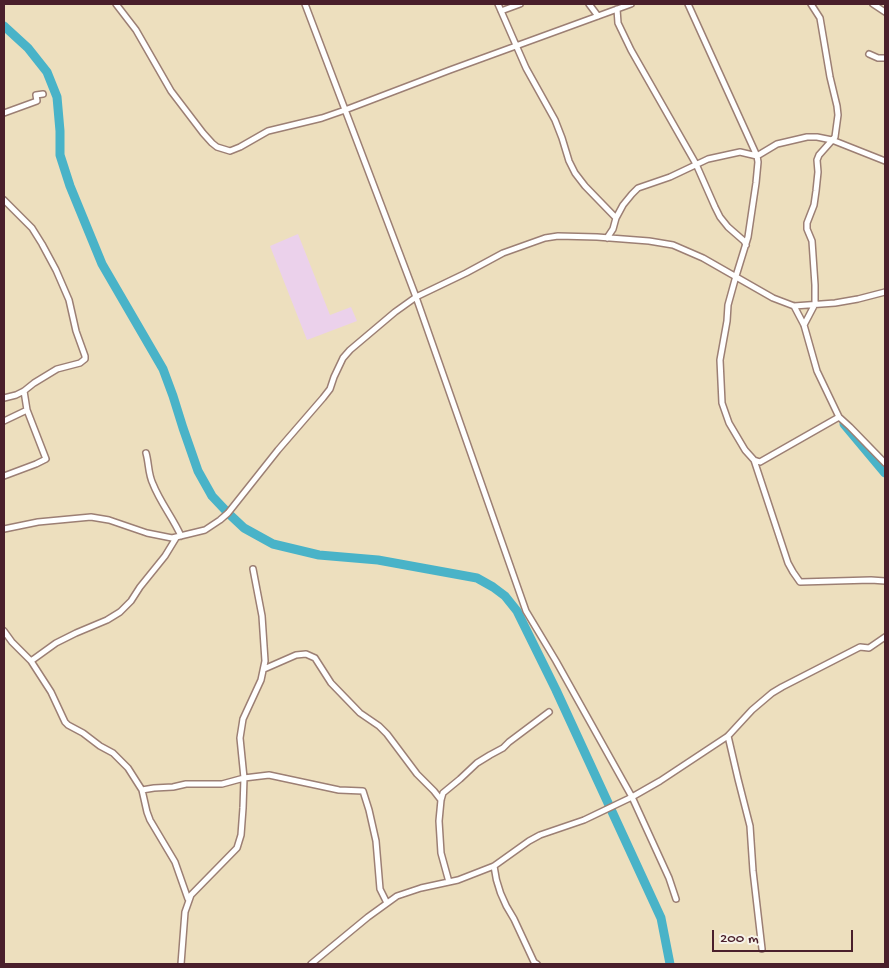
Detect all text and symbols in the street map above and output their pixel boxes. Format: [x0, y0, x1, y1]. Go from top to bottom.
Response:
scale bar [714, 920, 855, 952]
text: 200 m [720, 930, 759, 948]

